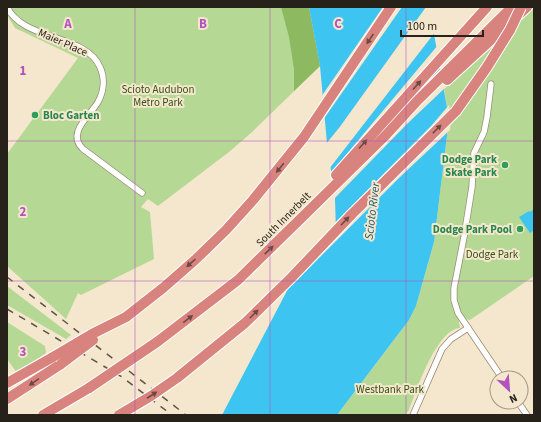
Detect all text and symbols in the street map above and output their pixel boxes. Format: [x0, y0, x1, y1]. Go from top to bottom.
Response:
scale bar [401, 12, 483, 38]
text: A [63, 15, 72, 33]
text: B [199, 15, 207, 33]
text: C [334, 15, 342, 33]
text: 100 m [407, 18, 437, 35]
street label: Maier Place [36, 25, 90, 60]
one-way arrow [366, 34, 373, 45]
text: 1 [20, 62, 27, 80]
one-way arrow [413, 79, 422, 90]
park label: Scioto Audubon Metro Park [121, 82, 195, 110]
place label: Bloc Garten [43, 108, 99, 123]
marker: Bloc Garten [30, 110, 40, 120]
one-way arrow [432, 124, 442, 134]
one-way arrow [359, 139, 368, 149]
place label: Dodge Park Skate Park [442, 152, 497, 180]
marker: Dodge Park Skate Park [500, 160, 510, 170]
one-way arrow [275, 162, 284, 173]
water label: Scioto River [361, 181, 385, 241]
street label: South Innerbelt [253, 188, 314, 250]
text: 2 [20, 203, 27, 221]
one-way arrow [340, 216, 350, 226]
place label: Dodge Park Pool [433, 222, 513, 237]
marker: Dodge Park Pool [515, 224, 525, 234]
one-way arrow [264, 245, 274, 255]
park label: Dodge Park [466, 247, 519, 262]
one-way arrow [186, 258, 196, 267]
one-way arrow [249, 309, 259, 319]
one-way arrow [183, 315, 193, 323]
text: 3 [20, 343, 27, 361]
north arrow [489, 370, 529, 410]
one-way arrow [29, 378, 39, 386]
park label: Westbank Park [356, 382, 425, 397]
text: N [507, 390, 520, 407]
one-way arrow [147, 391, 158, 399]

